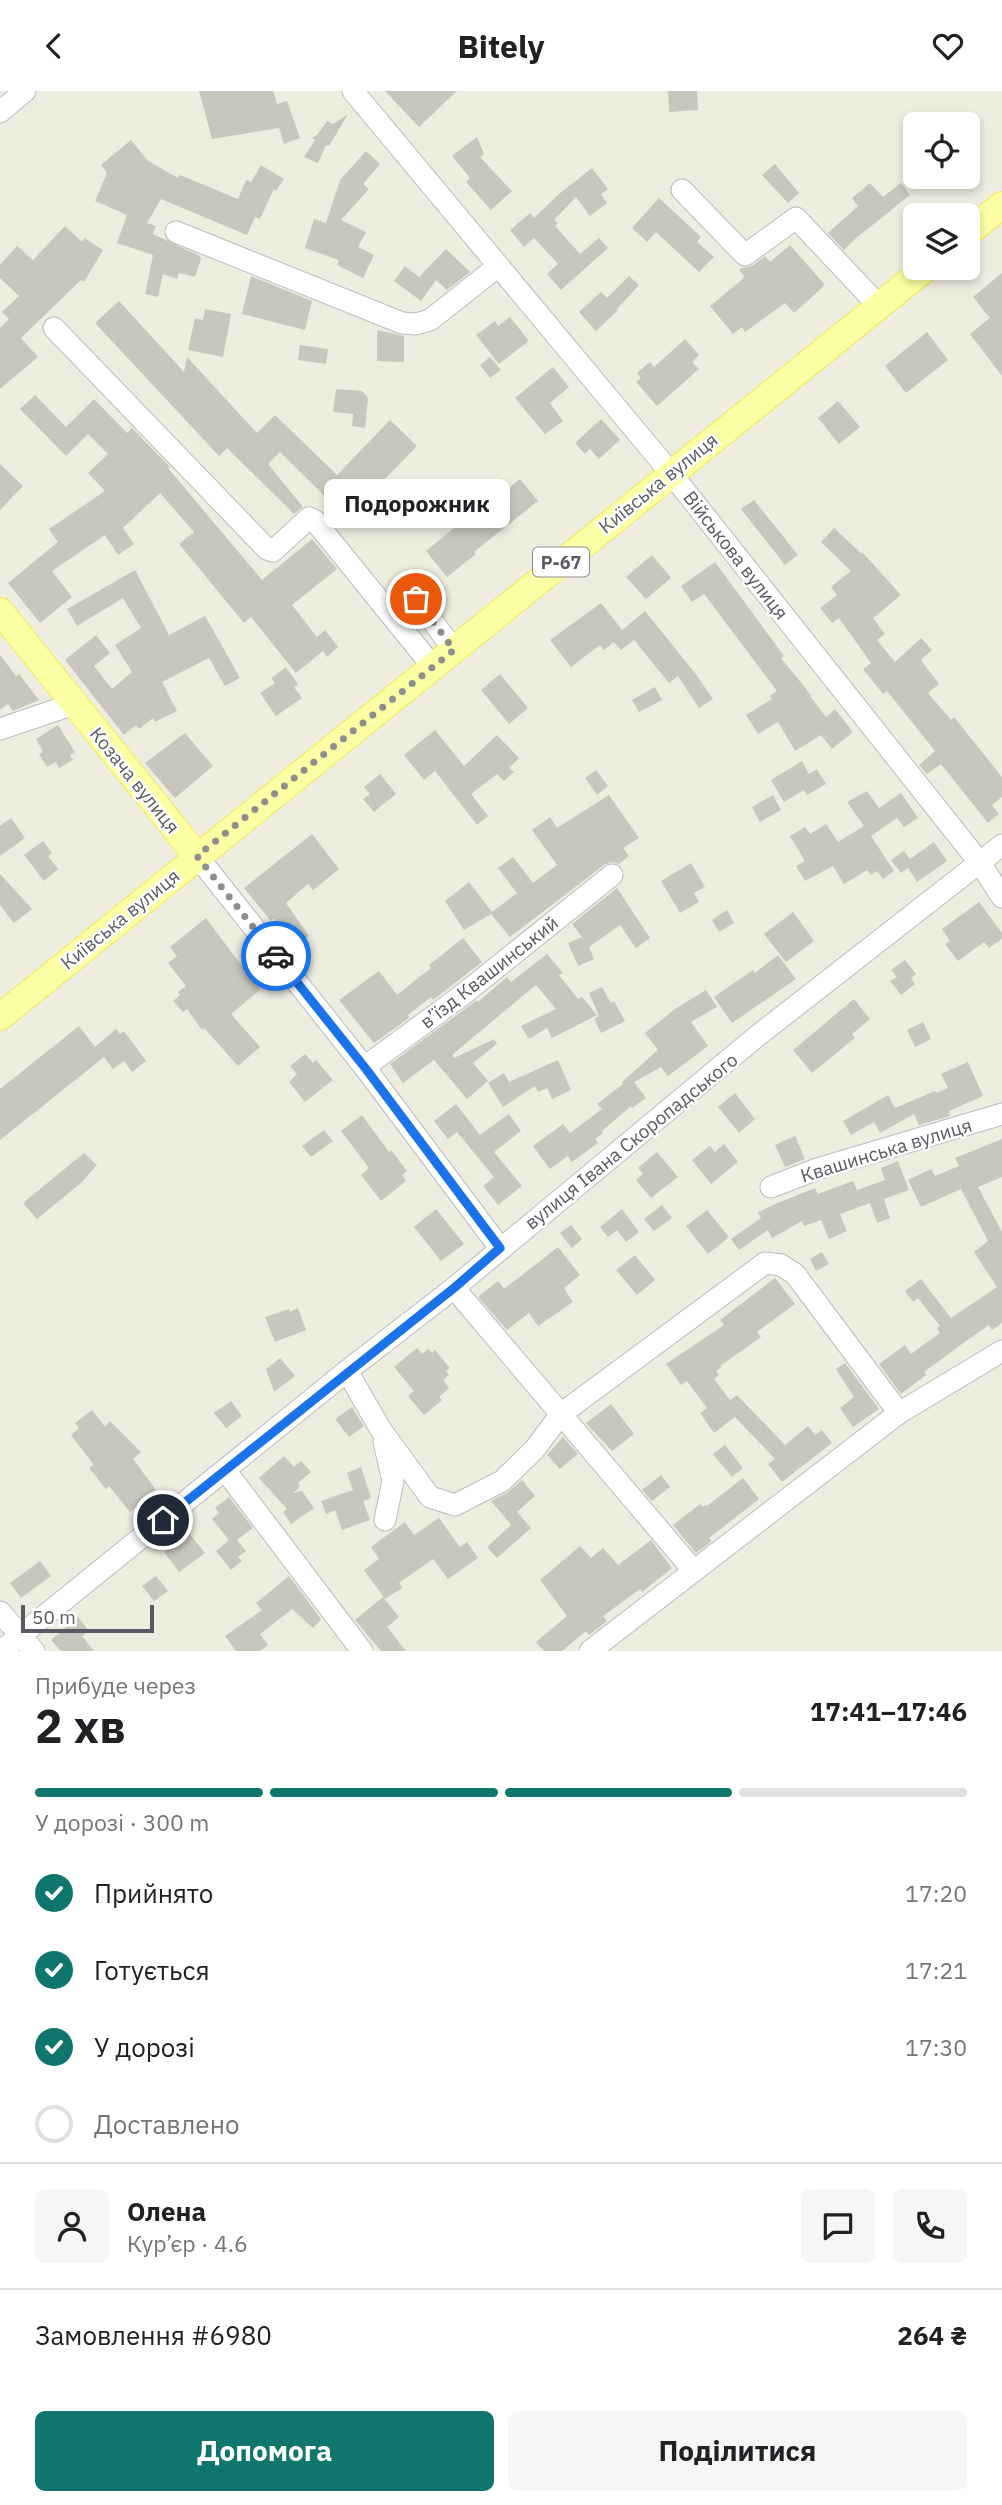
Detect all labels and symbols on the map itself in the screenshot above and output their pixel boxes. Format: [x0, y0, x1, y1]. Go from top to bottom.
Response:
street label: Київська вулиця [594, 428, 722, 538]
callout: Подорожник [323, 480, 509, 529]
street label: Військова вулиця [678, 486, 794, 624]
road number: Р-67 [533, 548, 589, 577]
pin [386, 569, 446, 629]
street label: Козача вулиця [85, 722, 185, 838]
street label: Київська вулиця [56, 864, 184, 974]
street label: в’їзд Квашинський [415, 911, 563, 1033]
courier [241, 921, 311, 991]
street label: вулиця Івана Скоропадського [520, 1048, 742, 1234]
street label: Квашинська вулиця [797, 1113, 975, 1187]
pin [133, 1490, 193, 1550]
scale bar [21, 1602, 154, 1634]

